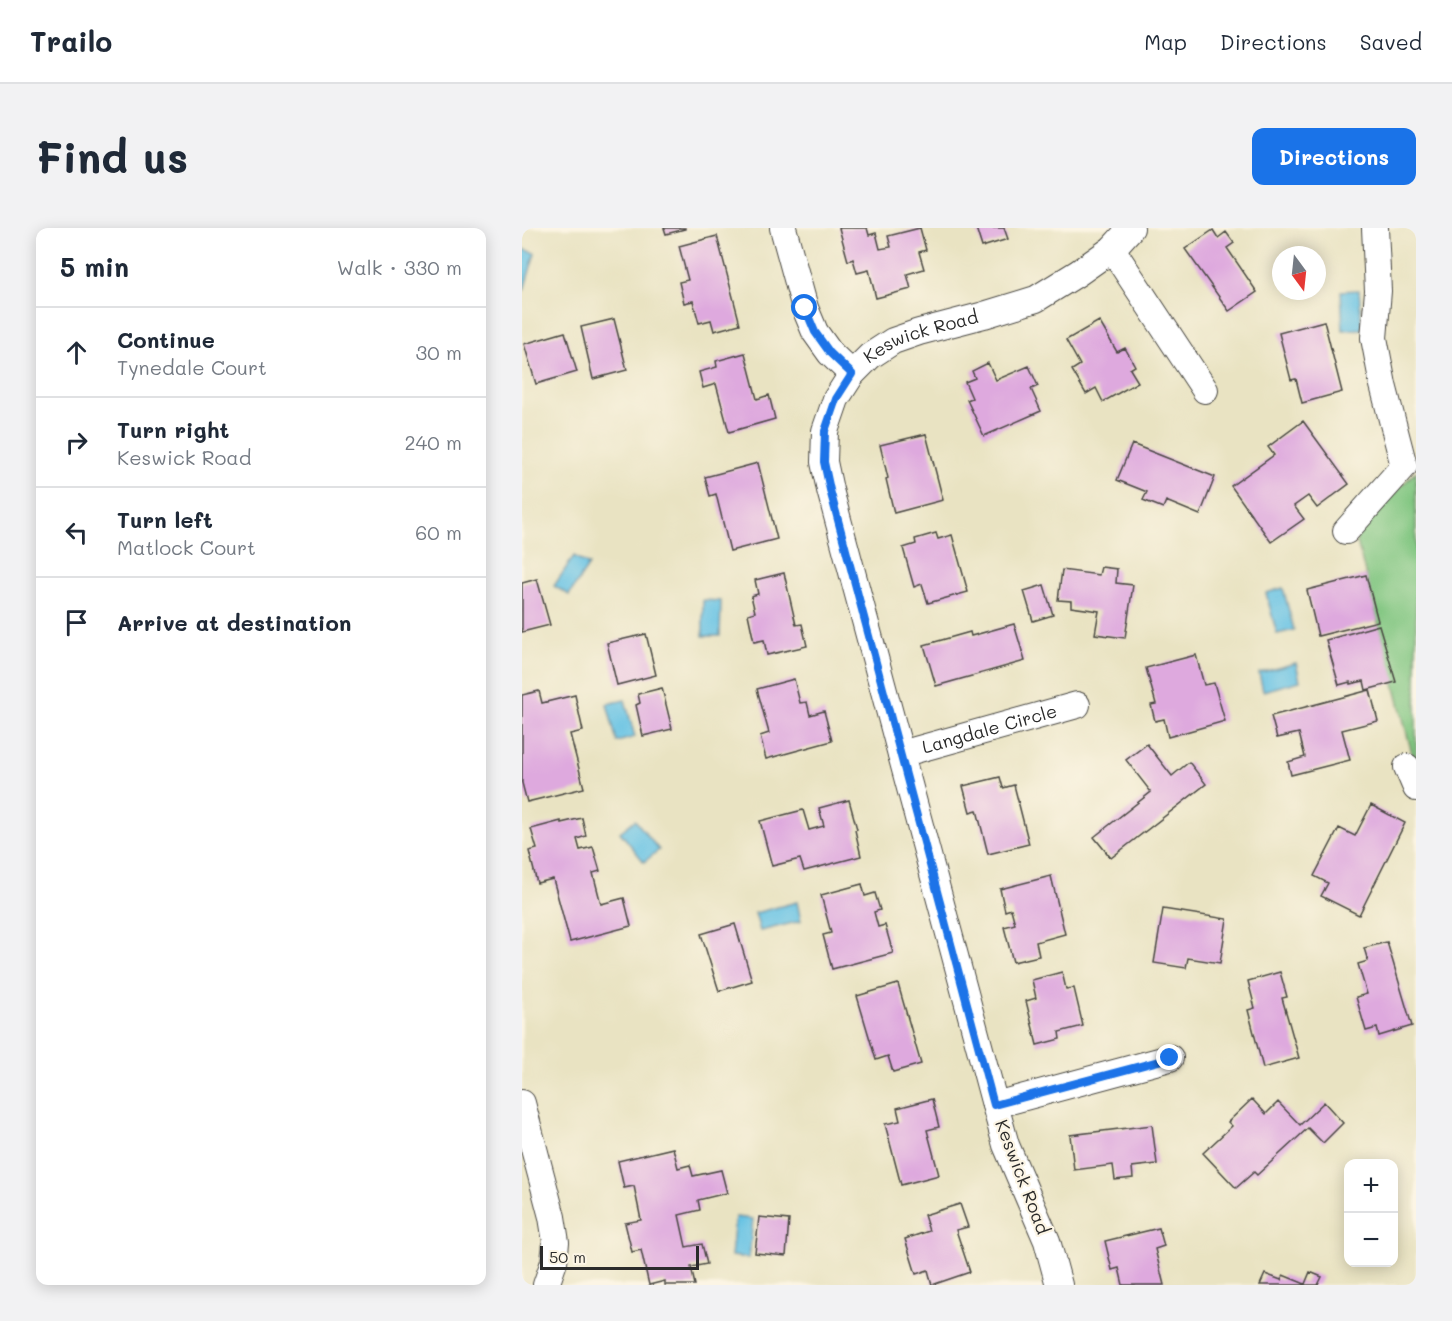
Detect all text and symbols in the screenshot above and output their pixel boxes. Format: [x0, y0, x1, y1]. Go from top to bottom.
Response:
text: Trailo [30, 23, 112, 59]
text: Map [1144, 28, 1187, 55]
text: Directions [1220, 28, 1327, 55]
text: Saved [1360, 28, 1422, 55]
button: Directions [1252, 128, 1416, 185]
text: Find us [36, 129, 188, 184]
north arrow [1272, 246, 1326, 300]
text: 5 min [60, 250, 129, 284]
text: Walk · 330 m [337, 254, 462, 280]
route start [791, 294, 817, 320]
street label: Keswick Road [858, 304, 981, 368]
text: Continue [117, 325, 215, 354]
icon: ahead [60, 336, 93, 369]
text: 30 m [416, 339, 462, 365]
text: Tynedale Court [117, 354, 267, 380]
text: Turn right [117, 415, 229, 444]
icon: right [60, 426, 93, 459]
text: 240 m [404, 429, 462, 455]
text: Keswick Road [117, 444, 251, 470]
text: Turn left [117, 505, 213, 534]
icon: left [60, 516, 93, 549]
text: 60 m [415, 519, 462, 545]
text: Matlock Court [117, 534, 256, 560]
icon: arrive [60, 606, 93, 639]
text: Arrive at destination [117, 608, 352, 637]
street label: Langdale Circle [919, 698, 1059, 759]
route end [1156, 1044, 1182, 1070]
street label: Keswick Road [990, 1116, 1056, 1237]
map controls [1344, 1159, 1398, 1267]
button: + [1344, 1159, 1398, 1213]
button: − [1344, 1213, 1398, 1267]
scale bar [540, 1243, 699, 1270]
text: 50 m [549, 1246, 586, 1267]

